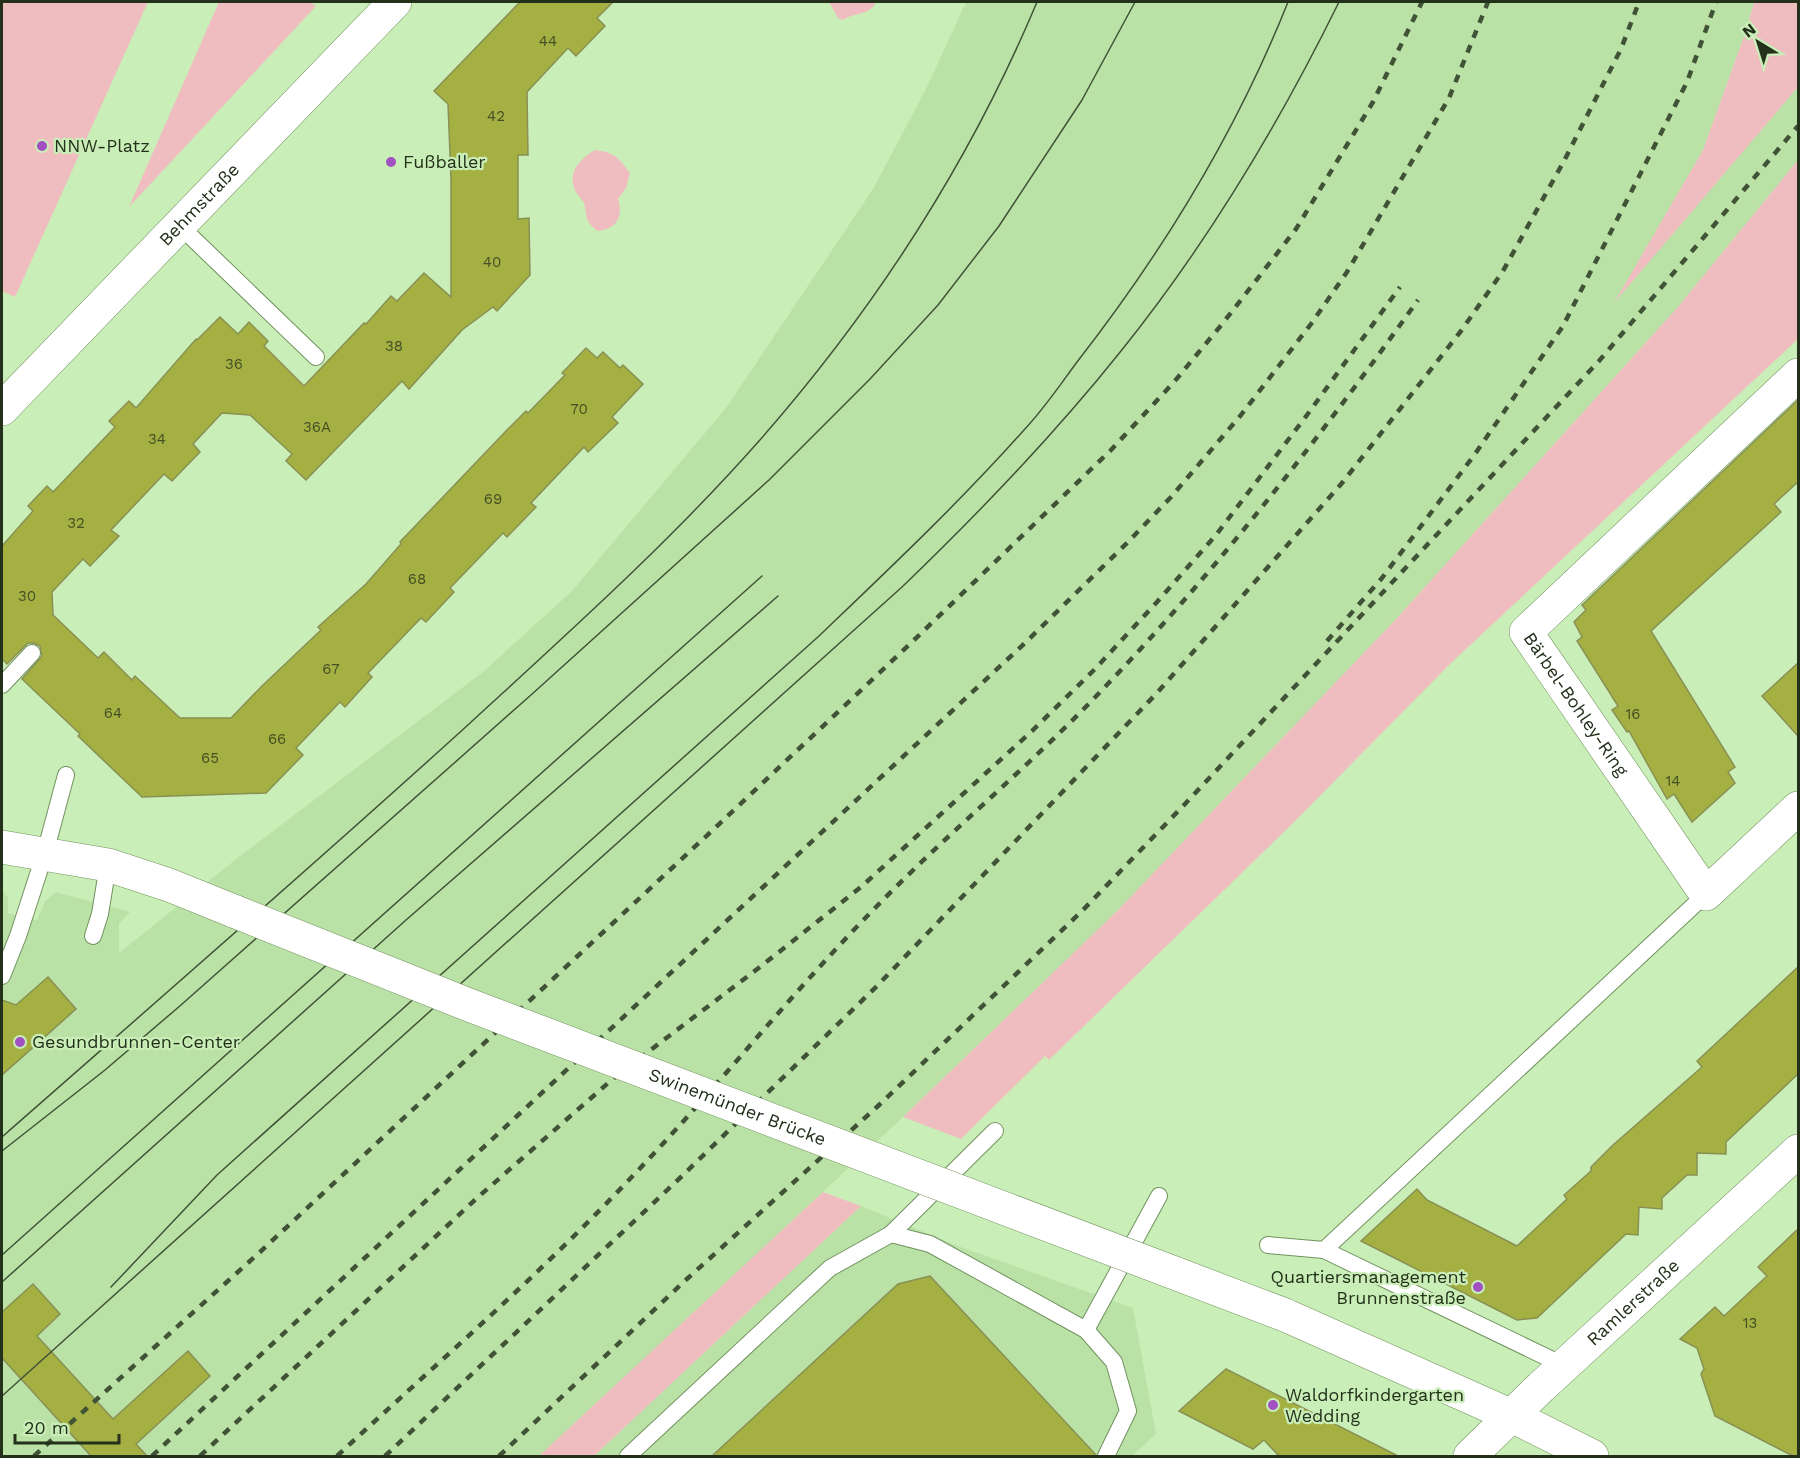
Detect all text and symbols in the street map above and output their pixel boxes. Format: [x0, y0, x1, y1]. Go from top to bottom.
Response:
north arrow [1728, 12, 1788, 72]
text: N [1739, 19, 1760, 42]
house number: 44 [539, 32, 557, 50]
house number: 42 [487, 107, 505, 125]
place label: NNW-Platz [54, 135, 150, 156]
marker: NNW-Platz [35, 139, 49, 153]
place label: Fußballer [403, 151, 486, 172]
marker: Fußballer [384, 155, 398, 169]
street label: Behmstraße [154, 159, 243, 250]
house number: 40 [483, 253, 501, 271]
house number: 38 [385, 337, 403, 355]
house number: 36 [225, 355, 243, 373]
house number: 70 [570, 400, 588, 418]
house number: 36A [303, 418, 331, 436]
house number: 34 [148, 430, 166, 448]
house number: 69 [484, 490, 502, 508]
house number: 32 [67, 514, 85, 532]
house number: 68 [408, 570, 426, 588]
house number: 30 [18, 587, 36, 605]
street label: Bärbel-Bohley-Ring [1519, 628, 1633, 780]
house number: 67 [322, 660, 340, 678]
house number: 64 [104, 704, 122, 722]
house number: 16 [1626, 705, 1640, 723]
house number: 66 [268, 730, 286, 748]
house number: 65 [201, 749, 219, 767]
house number: 14 [1665, 772, 1681, 790]
place label: Gesundbrunnen-Center [32, 1031, 240, 1052]
marker: Gesundbrunnen-Center [13, 1035, 27, 1049]
street label: Swinemünder Brücke [646, 1063, 829, 1150]
street label: Ramlerstraße [1582, 1254, 1683, 1350]
place label: Quartiersmanagement Brunnenstraße [1271, 1266, 1466, 1308]
marker: Quartiersmanagement Brunnenstraße [1471, 1280, 1485, 1294]
house number: 13 [1743, 1314, 1757, 1332]
place label: Waldorfkindergarten Wedding [1285, 1384, 1464, 1426]
marker: Waldorfkindergarten Wedding [1266, 1398, 1280, 1412]
scale bar [15, 1407, 118, 1445]
text: 20 m [24, 1417, 69, 1438]

